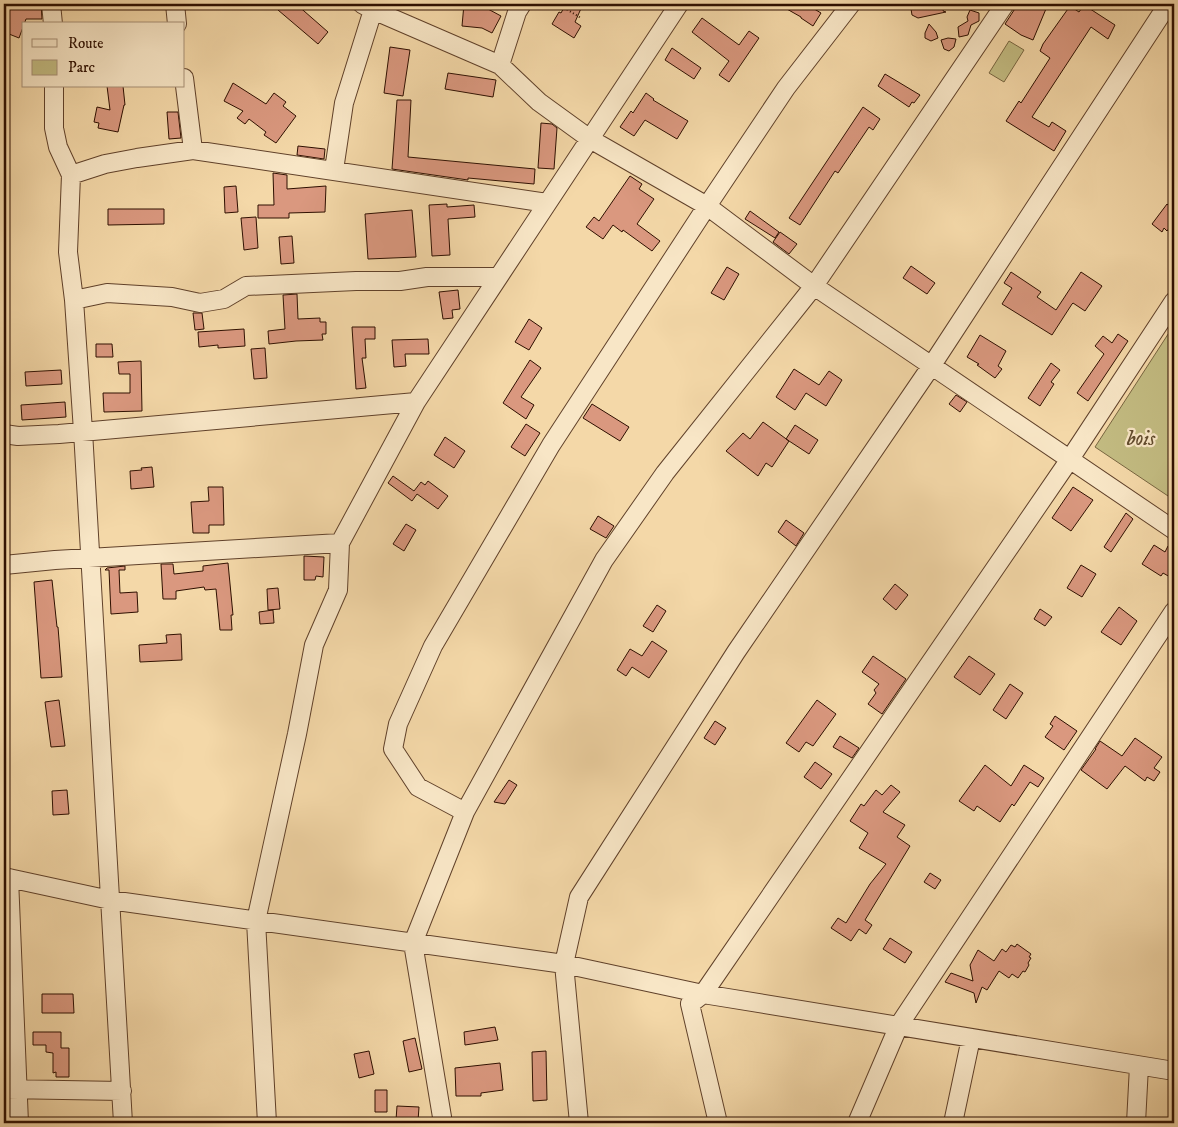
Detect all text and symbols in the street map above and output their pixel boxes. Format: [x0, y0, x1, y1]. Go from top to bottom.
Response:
legend [22, 22, 185, 88]
text: Route [68, 34, 103, 53]
text: Parc [68, 58, 96, 77]
park label: bois [1127, 426, 1156, 452]

